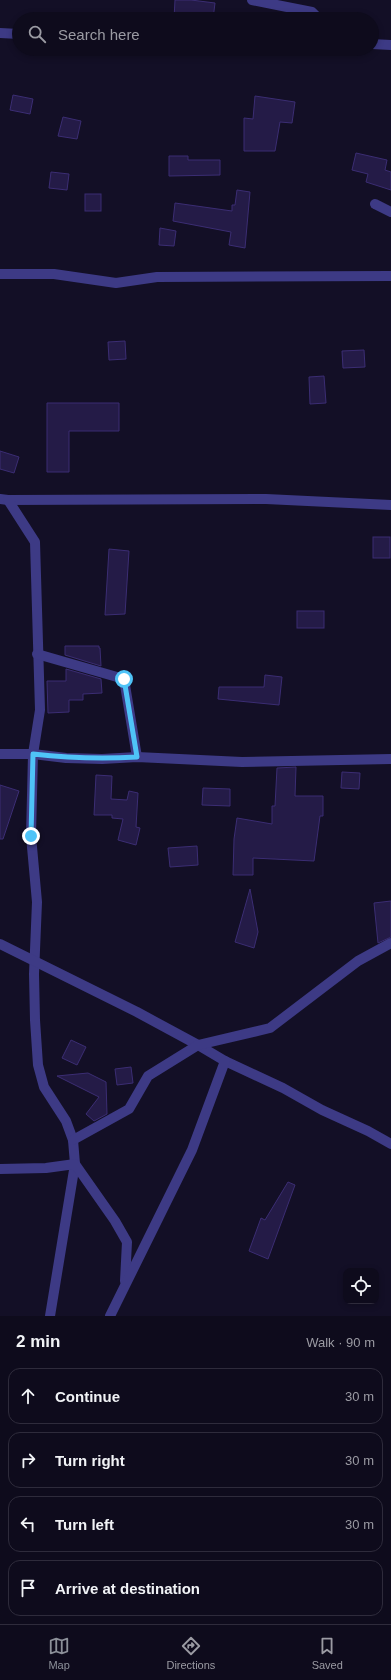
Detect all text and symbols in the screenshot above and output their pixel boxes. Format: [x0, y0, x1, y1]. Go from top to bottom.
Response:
search box [12, 12, 379, 56]
icon: search [26, 23, 48, 45]
text: Search here [58, 26, 140, 43]
route start [115, 670, 133, 688]
route end [22, 827, 40, 845]
map controls [343, 1268, 379, 1304]
button: locate [343, 1268, 379, 1304]
text: 2 min [16, 1332, 60, 1351]
text: Walk · 90 m [306, 1335, 375, 1350]
icon: ahead [17, 1385, 39, 1407]
text: Continue [55, 1388, 120, 1405]
text: 30 m [345, 1389, 374, 1404]
icon: right [17, 1449, 39, 1471]
text: Turn right [55, 1452, 125, 1469]
text: 30 m [345, 1453, 374, 1468]
icon: left [17, 1513, 39, 1535]
text: Turn left [55, 1516, 114, 1533]
text: 30 m [345, 1517, 374, 1532]
icon: arrive [17, 1577, 39, 1599]
text: Arrive at destination [55, 1580, 200, 1597]
tab: Map [48, 1635, 70, 1671]
tab: Directions [166, 1635, 215, 1671]
tab: Saved [312, 1635, 343, 1671]

